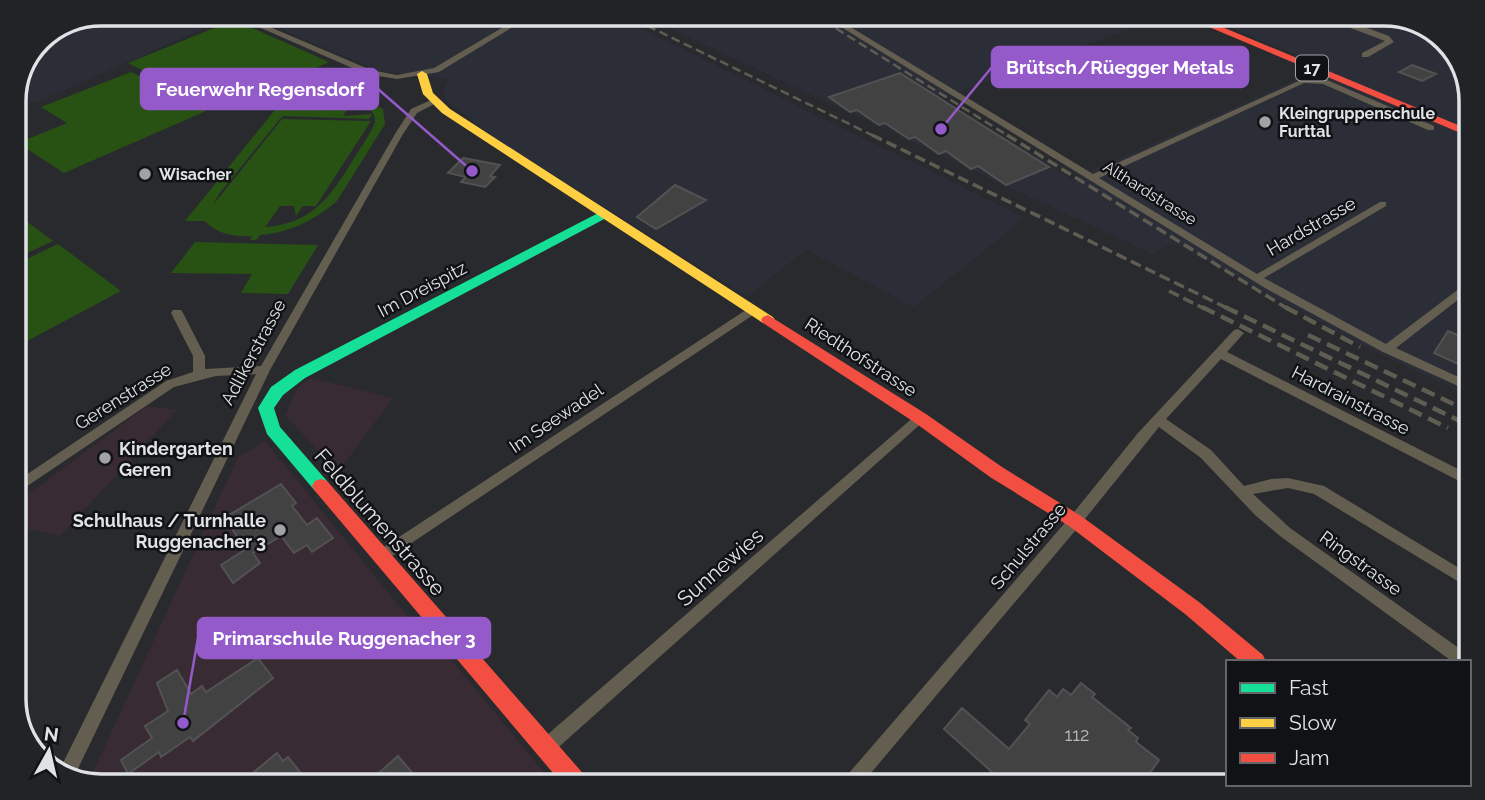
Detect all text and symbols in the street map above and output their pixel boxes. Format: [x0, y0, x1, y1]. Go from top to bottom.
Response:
callout: Brütsch/Rüegger Metals [992, 47, 1248, 87]
road number: 17 [1296, 55, 1328, 80]
text: Brütsch/Rüegger Metals [1006, 56, 1234, 78]
callout: Feuerwehr Regensdorf [141, 69, 378, 109]
text: Feuerwehr Regensdorf [156, 78, 365, 100]
place label: Kleingruppenschule Furttal [1279, 104, 1435, 141]
marker: Kleingruppenschule Furttal [1257, 114, 1273, 130]
street label: Althardstrasse [1100, 157, 1200, 229]
place label: Wisacher [159, 165, 231, 184]
marker: Wisacher [137, 166, 153, 182]
street label: Hardstrasse [1263, 192, 1360, 260]
street label: Im Dreispitz [374, 257, 470, 321]
street label: Adlikerstrasse [216, 295, 290, 408]
street label: Riedthofstrasse [801, 313, 921, 401]
street label: Gerenstrasse [71, 358, 175, 434]
street label: Hardrainstrasse [1289, 361, 1414, 439]
street label: Im Seewadel [505, 379, 607, 457]
place label: Kindergarten Geren [119, 438, 233, 480]
street label: Feldblumenstrasse [309, 443, 451, 601]
marker: Kindergarten Geren [97, 450, 113, 466]
street label: Schulstrasse [986, 498, 1070, 593]
place label: Schulhaus / Turnhalle Ruggenacher 3 [73, 510, 266, 552]
marker: Schulhaus / Turnhalle Ruggenacher 3 [272, 522, 288, 538]
street label: Sunnewies [672, 523, 768, 611]
street label: Ringstrasse [1316, 526, 1406, 600]
callout: Primarschule Ruggenacher 3 [198, 618, 490, 658]
text: Primarschule Ruggenacher 3 [212, 627, 476, 649]
legend [1226, 660, 1471, 786]
text: Fast [1289, 675, 1329, 700]
text: Slow [1289, 710, 1337, 735]
north arrow [14, 716, 84, 786]
text: N [43, 722, 60, 746]
house number: 112 [1065, 724, 1089, 745]
text: Jam [1289, 745, 1330, 770]

